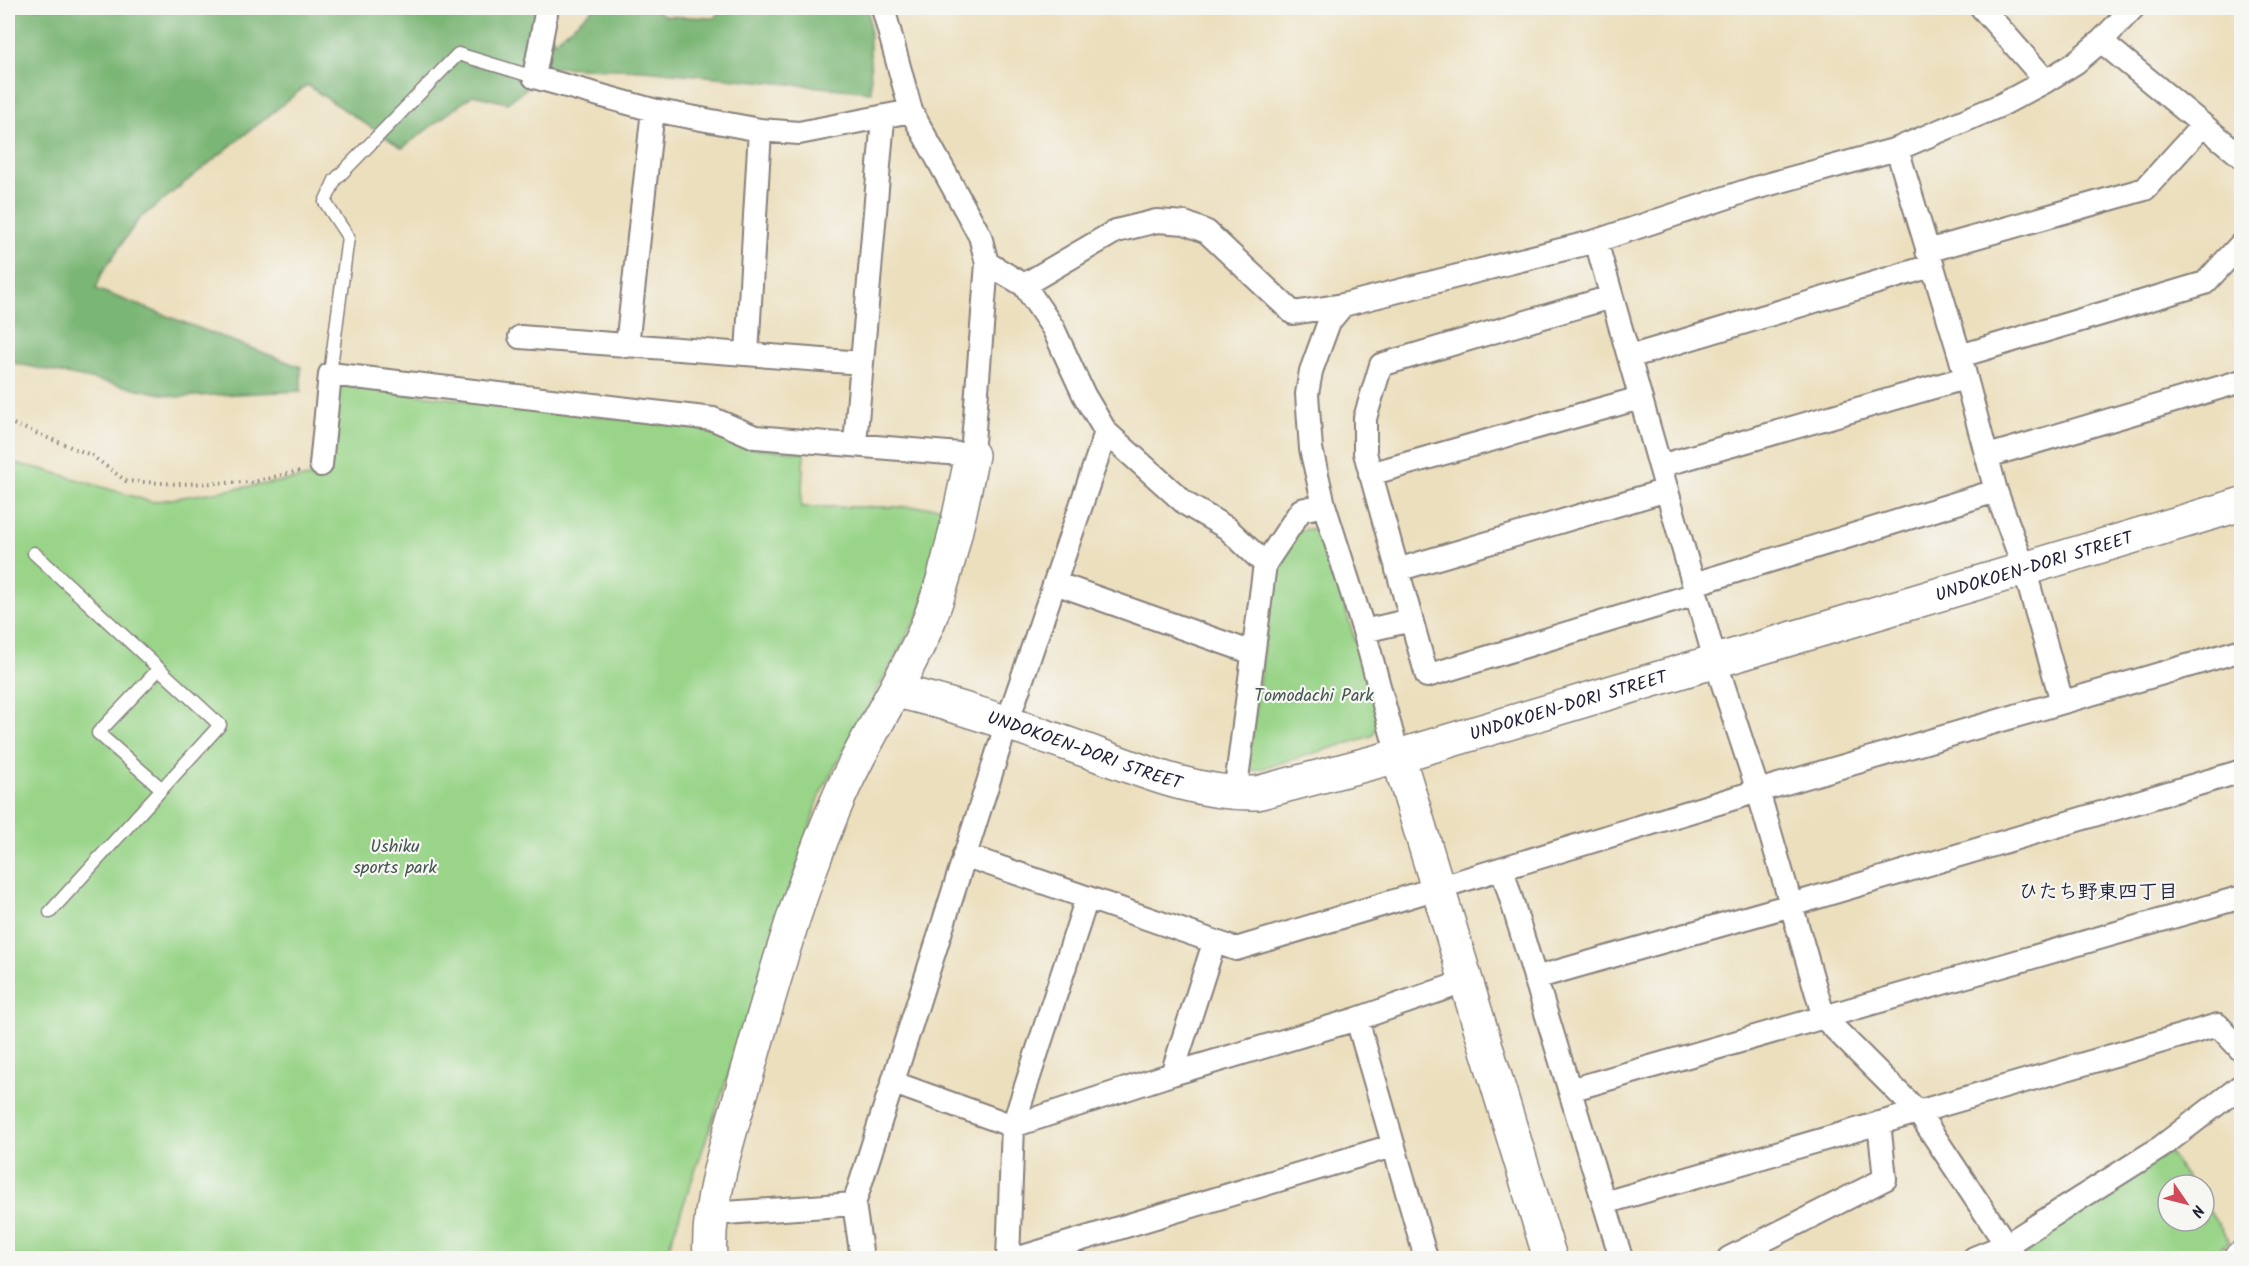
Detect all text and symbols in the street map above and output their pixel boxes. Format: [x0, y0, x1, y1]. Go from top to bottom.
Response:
street label: UNDOKOEN-DORI STREET [1932, 524, 2138, 611]
street label: UNDOKOEN-DORI STREET [1466, 663, 1672, 750]
park label: Tomodachi Park [1254, 682, 1374, 711]
street label: UNDOKOEN-DORI STREET [983, 704, 1186, 799]
park label: Ushiku sports park [353, 833, 437, 883]
district label: ひたち野東四丁目 [2018, 877, 2178, 909]
north arrow [2156, 1173, 2216, 1233]
text: N [2184, 1199, 2210, 1222]

